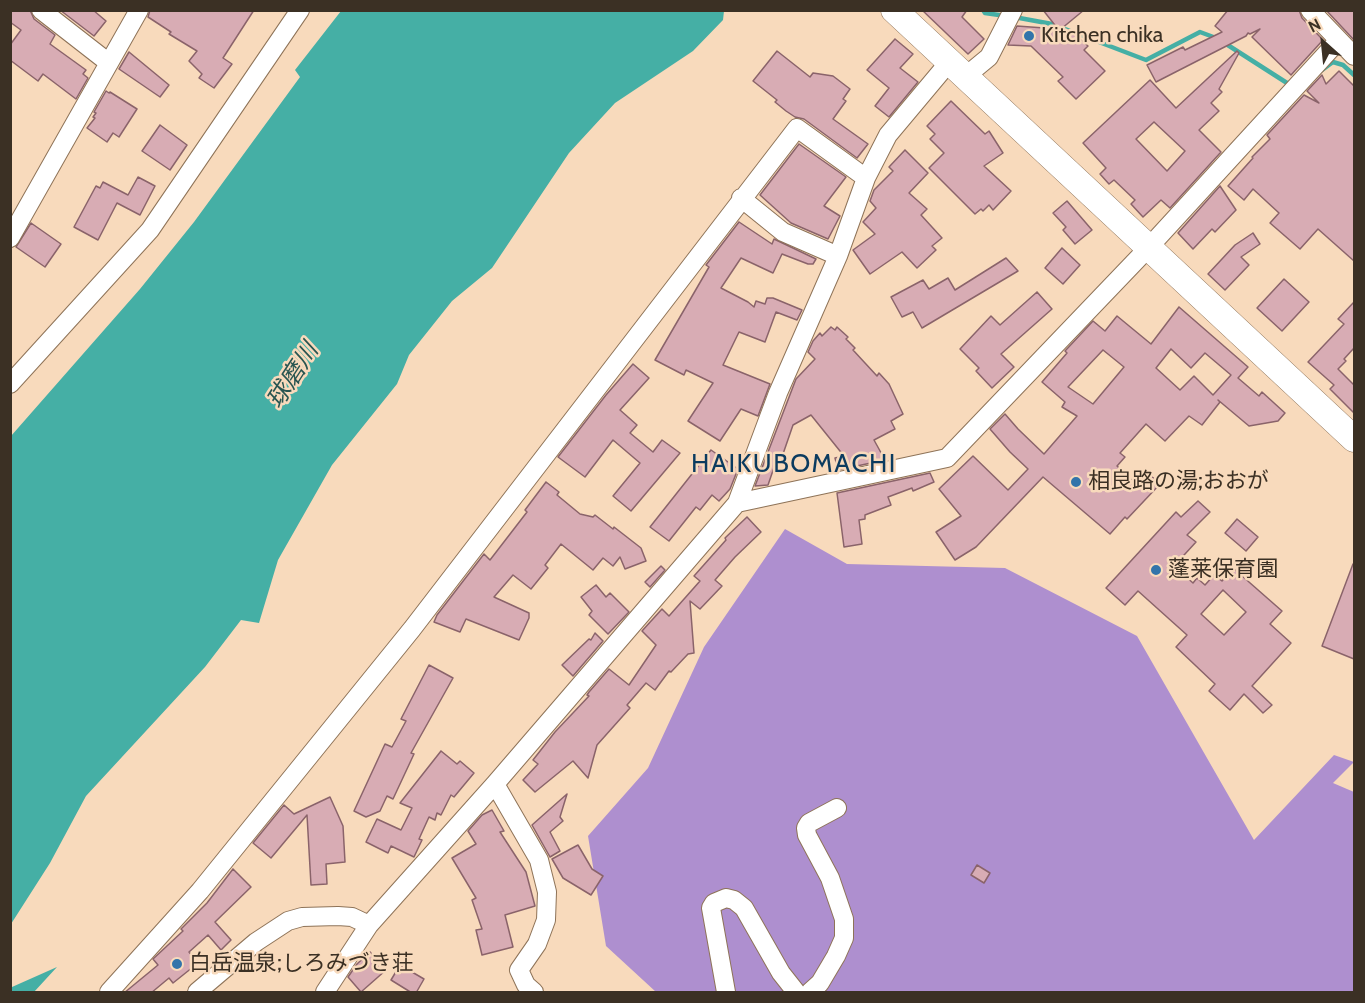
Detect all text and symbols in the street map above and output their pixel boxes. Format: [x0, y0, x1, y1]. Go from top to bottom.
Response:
north arrow [1293, 12, 1353, 72]
text: N [1305, 14, 1324, 37]
place label: Kitchen chika [1041, 23, 1163, 49]
marker: Kitchen chika [1022, 29, 1036, 43]
water label: 球磨川 [261, 338, 325, 414]
district label: HAIKUBOMACHI [691, 448, 897, 480]
place label: 相良路の湯;おおが [1088, 469, 1269, 495]
marker: 相良路の湯;おおが [1069, 475, 1083, 489]
place label: 蓬莱保育園 [1168, 557, 1278, 583]
marker: 蓬莱保育園 [1149, 563, 1163, 577]
place label: 白岳温泉;しろみづき荘 [189, 951, 414, 977]
marker: 白岳温泉;しろみづき荘 [170, 957, 184, 971]

